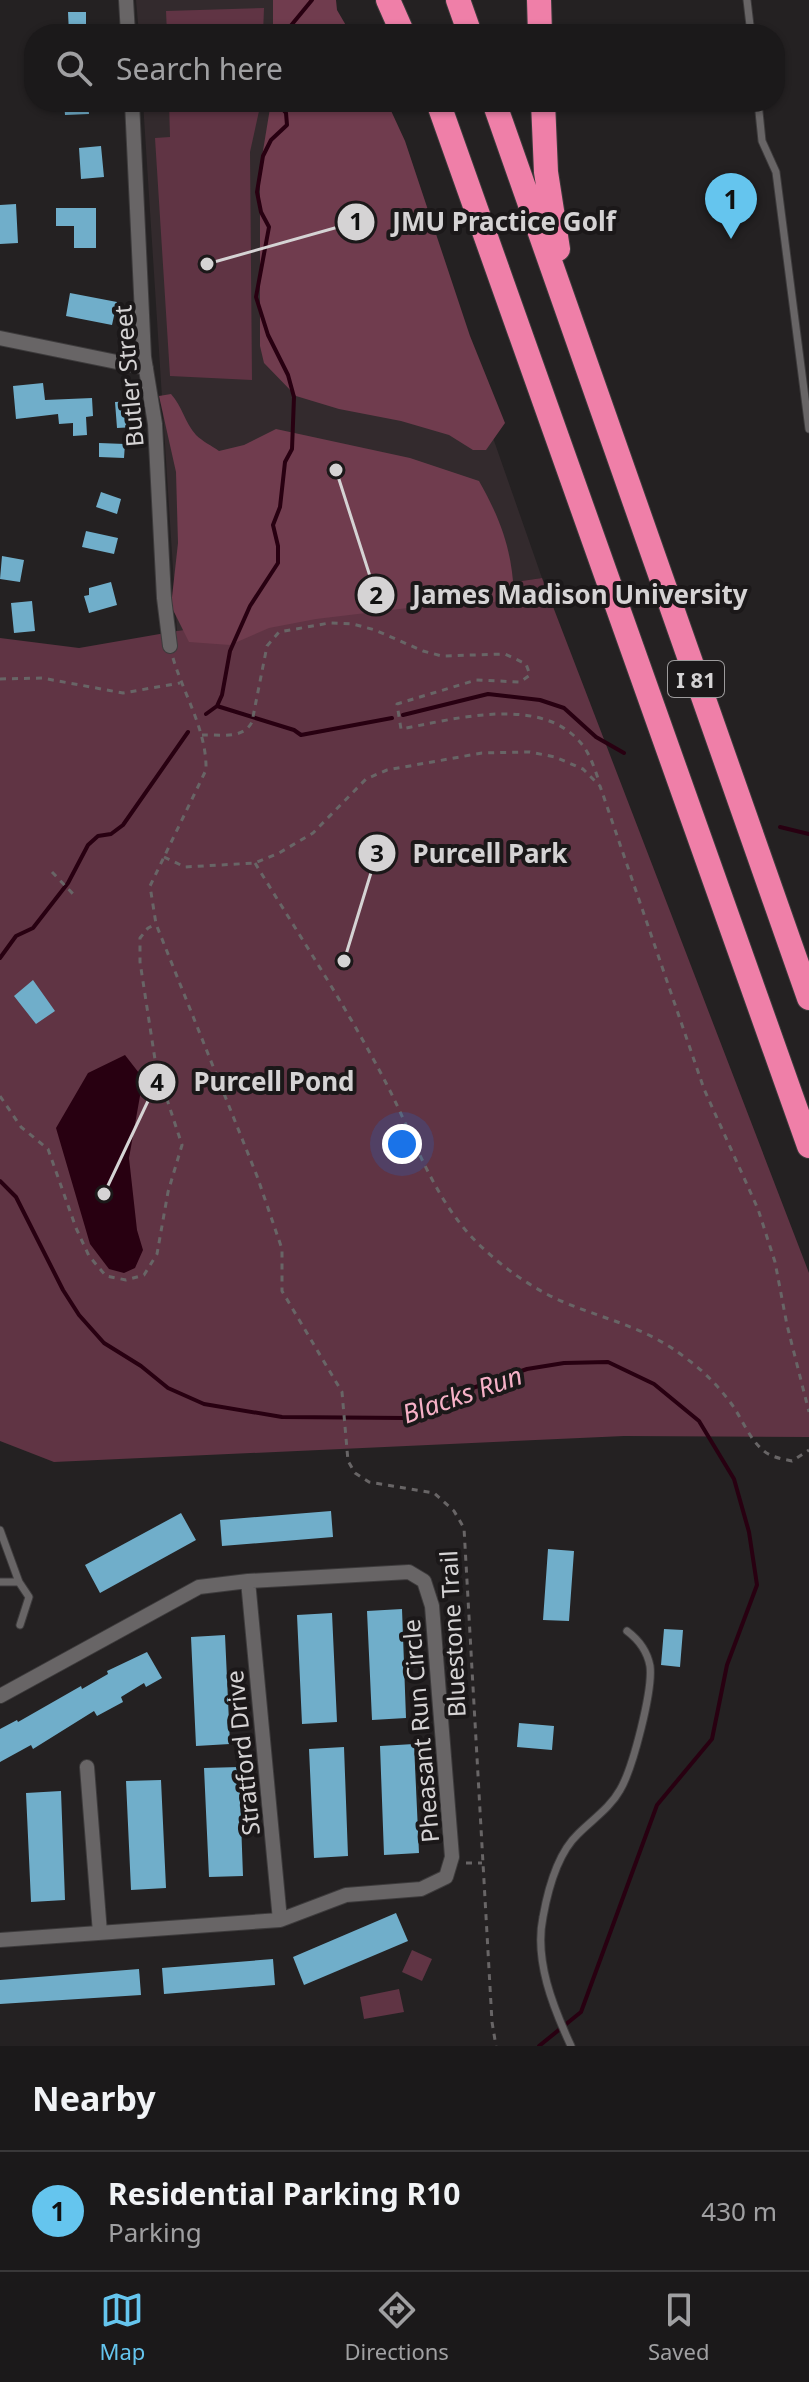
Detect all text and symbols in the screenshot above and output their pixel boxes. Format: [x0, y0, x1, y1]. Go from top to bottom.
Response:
search box [24, 24, 785, 112]
icon: search [52, 46, 96, 90]
text: Search here [116, 48, 283, 89]
pin: 1 [705, 173, 757, 239]
callout: JMU Practice Golf [336, 197, 632, 247]
text: JMU Practice Golf [390, 203, 618, 239]
text: 1 [349, 204, 363, 237]
street label: Butler Street [105, 304, 151, 448]
callout: James Madison University [356, 570, 763, 620]
text: James Madison University [410, 576, 748, 612]
text: 2 [369, 578, 383, 611]
road number: I 81 [668, 661, 724, 697]
callout: Purcell Park [357, 828, 584, 878]
text: Purcell Park [413, 835, 568, 871]
text: 3 [370, 836, 384, 869]
callout: Purcell Pond [137, 1057, 370, 1107]
text: Purcell Pond [193, 1063, 355, 1099]
text: 4 [150, 1065, 164, 1098]
your location [382, 1124, 422, 1164]
water label: Blacks Run [397, 1357, 527, 1431]
street label: Bluestone Trail [431, 1550, 473, 1718]
street label: Pheasant Run Circle [394, 1618, 446, 1844]
street label: Stratford Drive [217, 1669, 267, 1837]
text: Nearby [32, 2075, 156, 2121]
text: Residential Parking R10 [108, 2173, 461, 2214]
text: 1 [51, 2193, 65, 2229]
text: 430 m [701, 2193, 777, 2229]
text: Parking [108, 2214, 202, 2250]
tab: Map [100, 2288, 145, 2366]
tab: Directions [344, 2288, 449, 2366]
tab: Saved [648, 2288, 709, 2366]

